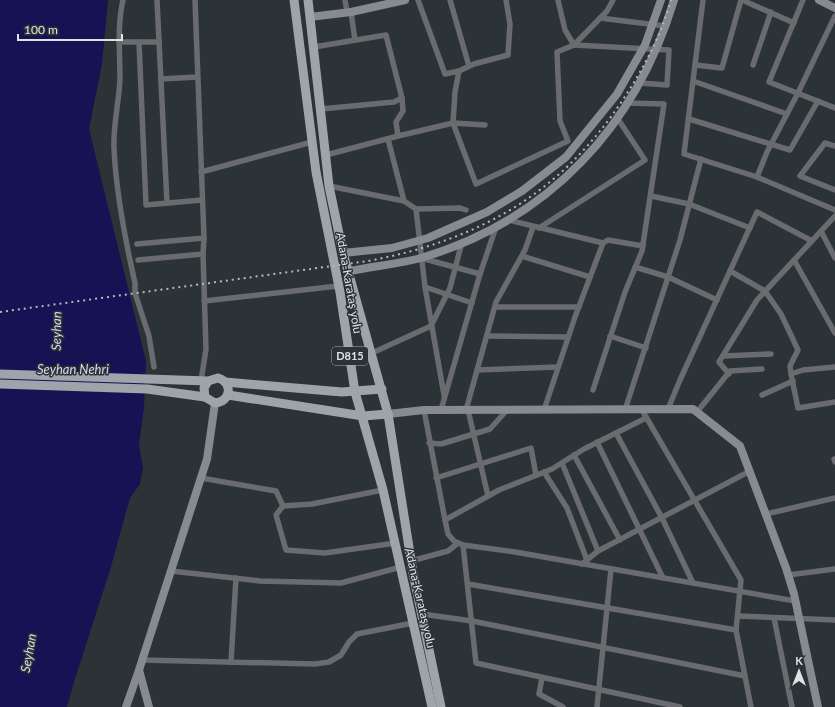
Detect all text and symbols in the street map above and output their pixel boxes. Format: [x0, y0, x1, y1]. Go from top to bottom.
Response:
scale bar [18, 16, 122, 42]
text: 100 m [24, 22, 58, 37]
street label: Adana-Karataş yolu [333, 231, 366, 335]
water label: Seyhan [48, 311, 64, 351]
road number: D815 [332, 347, 368, 365]
water label: Seyhan Nehri [37, 361, 109, 377]
street label: Adana-Karataş yolu [402, 546, 439, 649]
water label: Seyhan [17, 632, 39, 674]
north arrow [779, 651, 819, 691]
text: K [795, 654, 803, 667]

